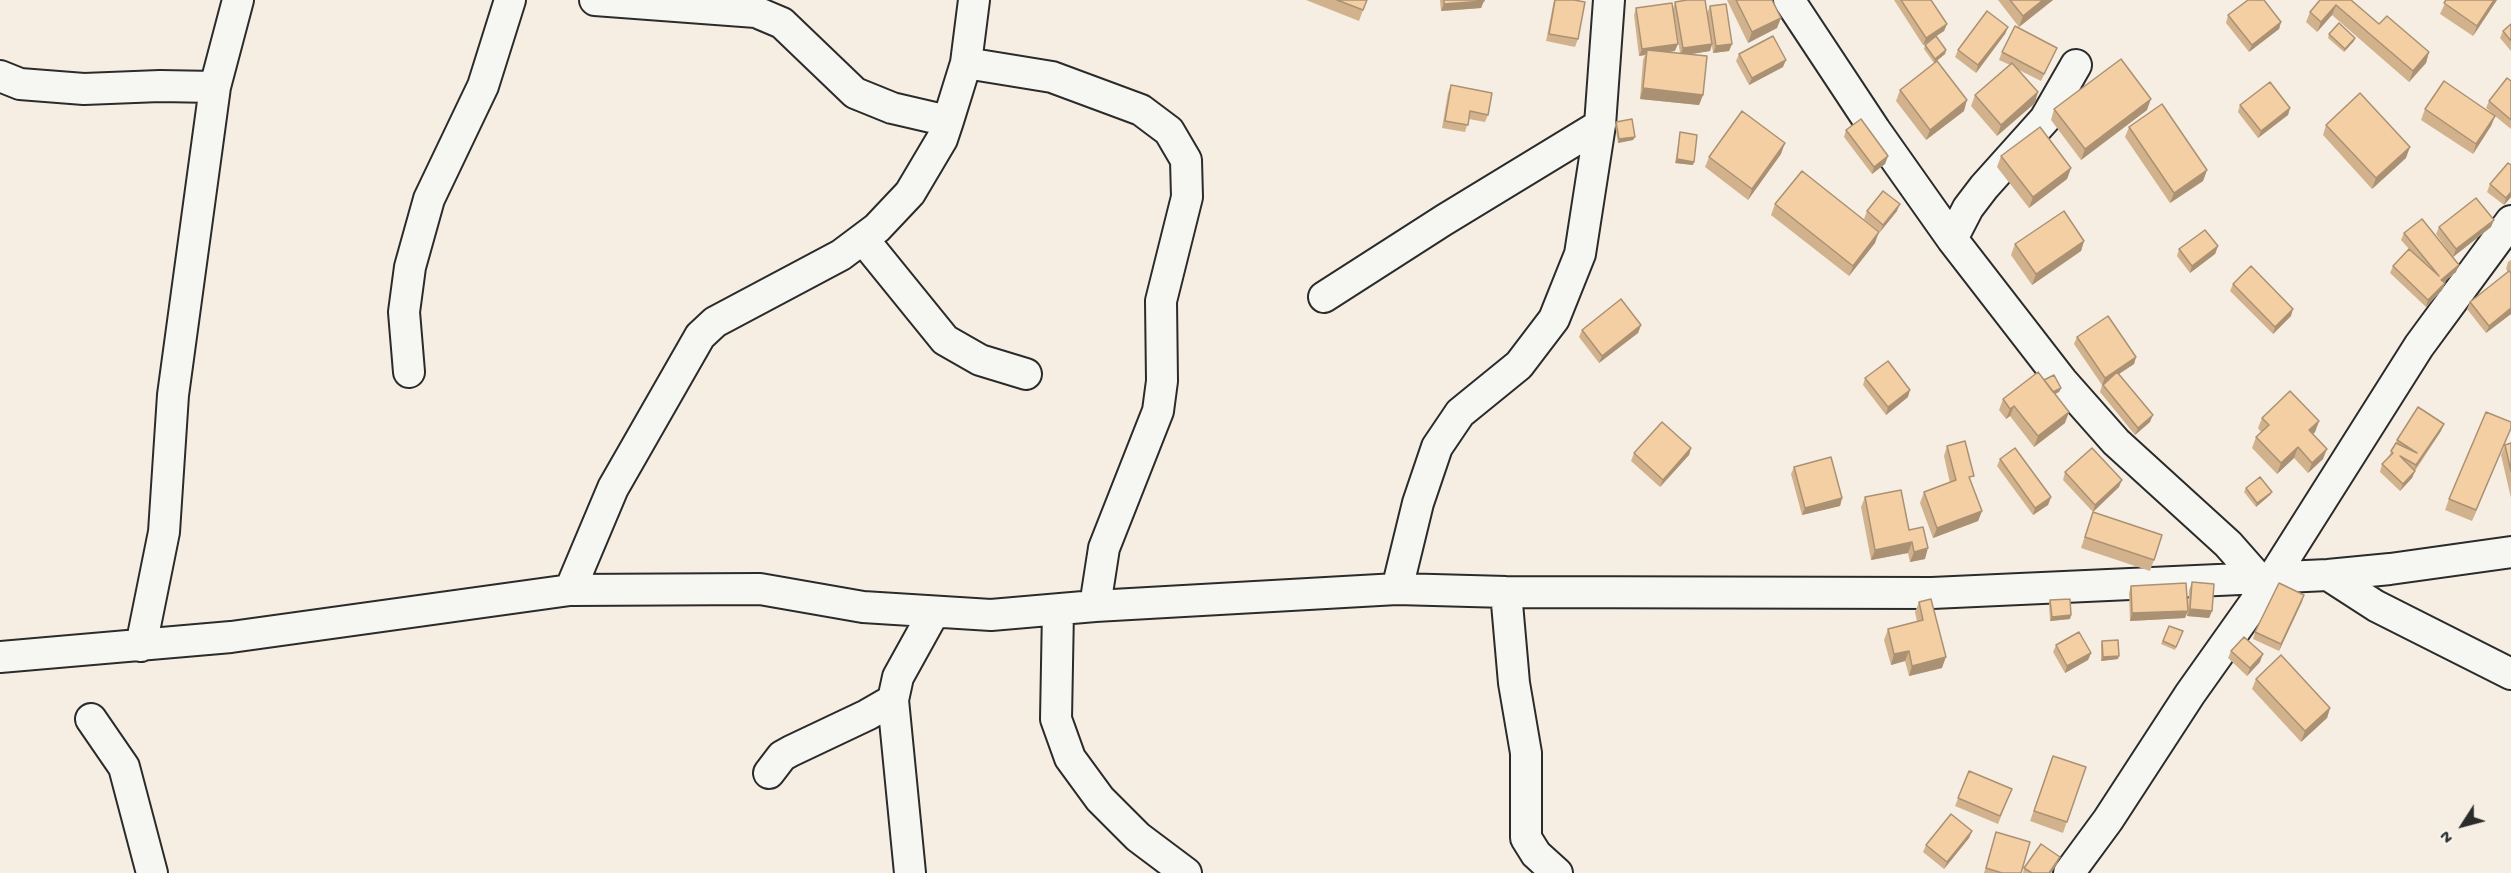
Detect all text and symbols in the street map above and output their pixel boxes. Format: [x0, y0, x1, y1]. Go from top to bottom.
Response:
north arrow [2433, 795, 2493, 855]
text: N [2437, 826, 2459, 846]

